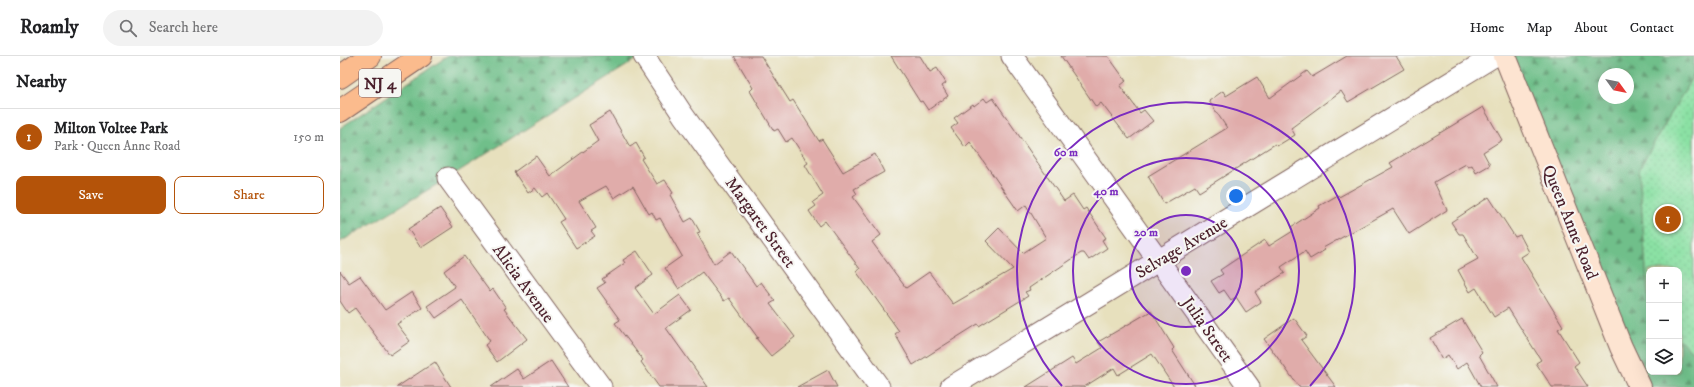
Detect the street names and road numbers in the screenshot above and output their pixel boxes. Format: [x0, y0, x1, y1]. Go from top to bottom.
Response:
road number: NJ 4 [359, 69, 401, 97]
street label: Queen Anne Road [1537, 162, 1603, 283]
street label: Margaret Street [720, 173, 801, 273]
street label: Selvage Avenue [1131, 212, 1232, 284]
street label: Alicia Avenue [487, 240, 559, 327]
street label: Julia Street [1175, 291, 1238, 367]

